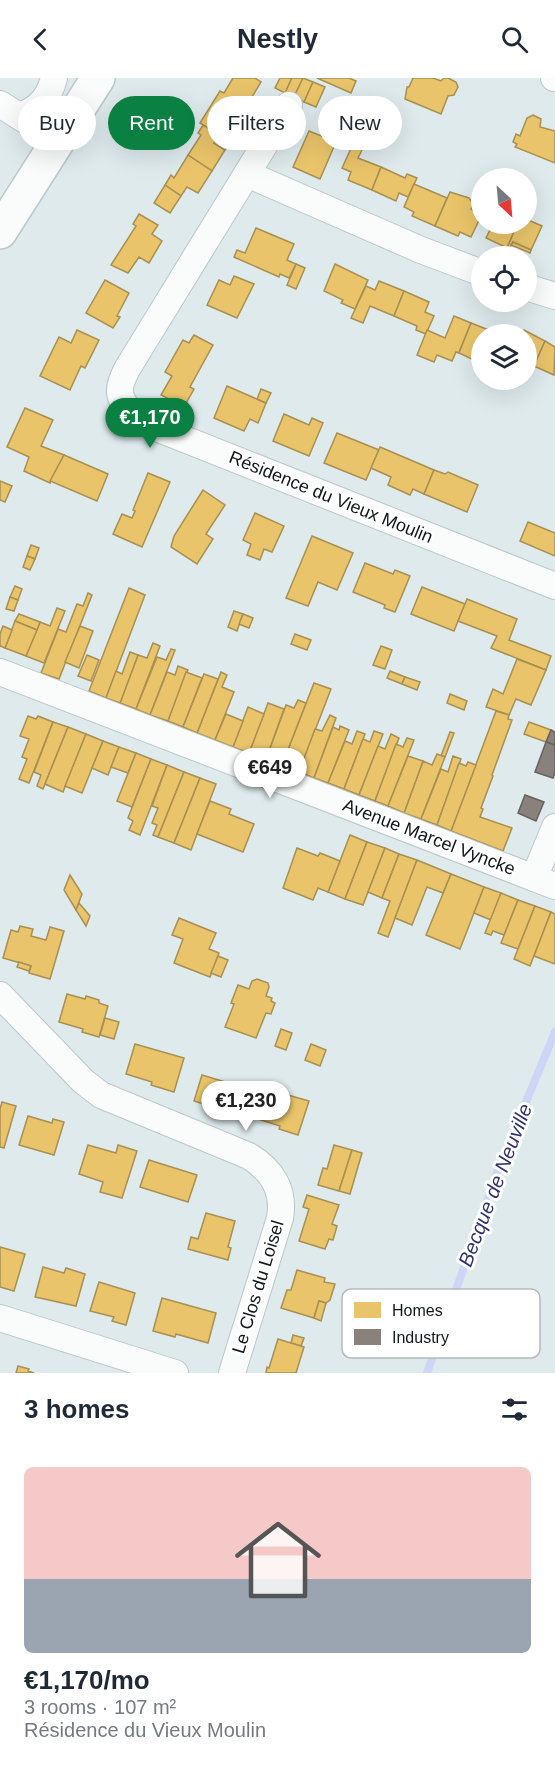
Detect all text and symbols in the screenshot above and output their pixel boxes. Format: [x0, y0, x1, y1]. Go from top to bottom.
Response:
icon: back [24, 23, 57, 56]
icon: search [498, 23, 531, 56]
text: Nestly [237, 24, 318, 54]
chip: Buy [18, 96, 96, 150]
chip: Rent [108, 96, 195, 150]
chip: Filters [207, 96, 306, 150]
chip: New [318, 96, 402, 150]
north arrow [471, 168, 537, 234]
map controls [471, 168, 537, 390]
button: locate [471, 246, 537, 312]
button: layers [471, 324, 537, 390]
pin: €1,170 [101, 398, 199, 449]
text: €1,170 [119, 406, 181, 428]
street label: Résidence du Vieux Moulin [226, 447, 436, 547]
pin: €649 [234, 748, 306, 799]
text: €649 [248, 756, 292, 778]
street label: Avenue Marcel Vyncke [340, 795, 518, 879]
pin: €1,230 [197, 1081, 295, 1132]
text: €1,230 [215, 1089, 277, 1111]
water label: Becque de Neuville [454, 1101, 536, 1269]
street label: Le Clos du Loisel [228, 1218, 288, 1356]
legend [342, 1289, 540, 1358]
text: Homes [392, 1302, 443, 1319]
text: Industry [392, 1329, 449, 1346]
icon: filters [498, 1393, 531, 1426]
text: 3 homes [24, 1394, 130, 1424]
icon: home [224, 1506, 332, 1614]
text: €1,170/mo [24, 1665, 150, 1695]
text: 3 rooms · 107 m² [24, 1696, 176, 1718]
text: Résidence du Vieux Moulin [24, 1719, 266, 1741]

